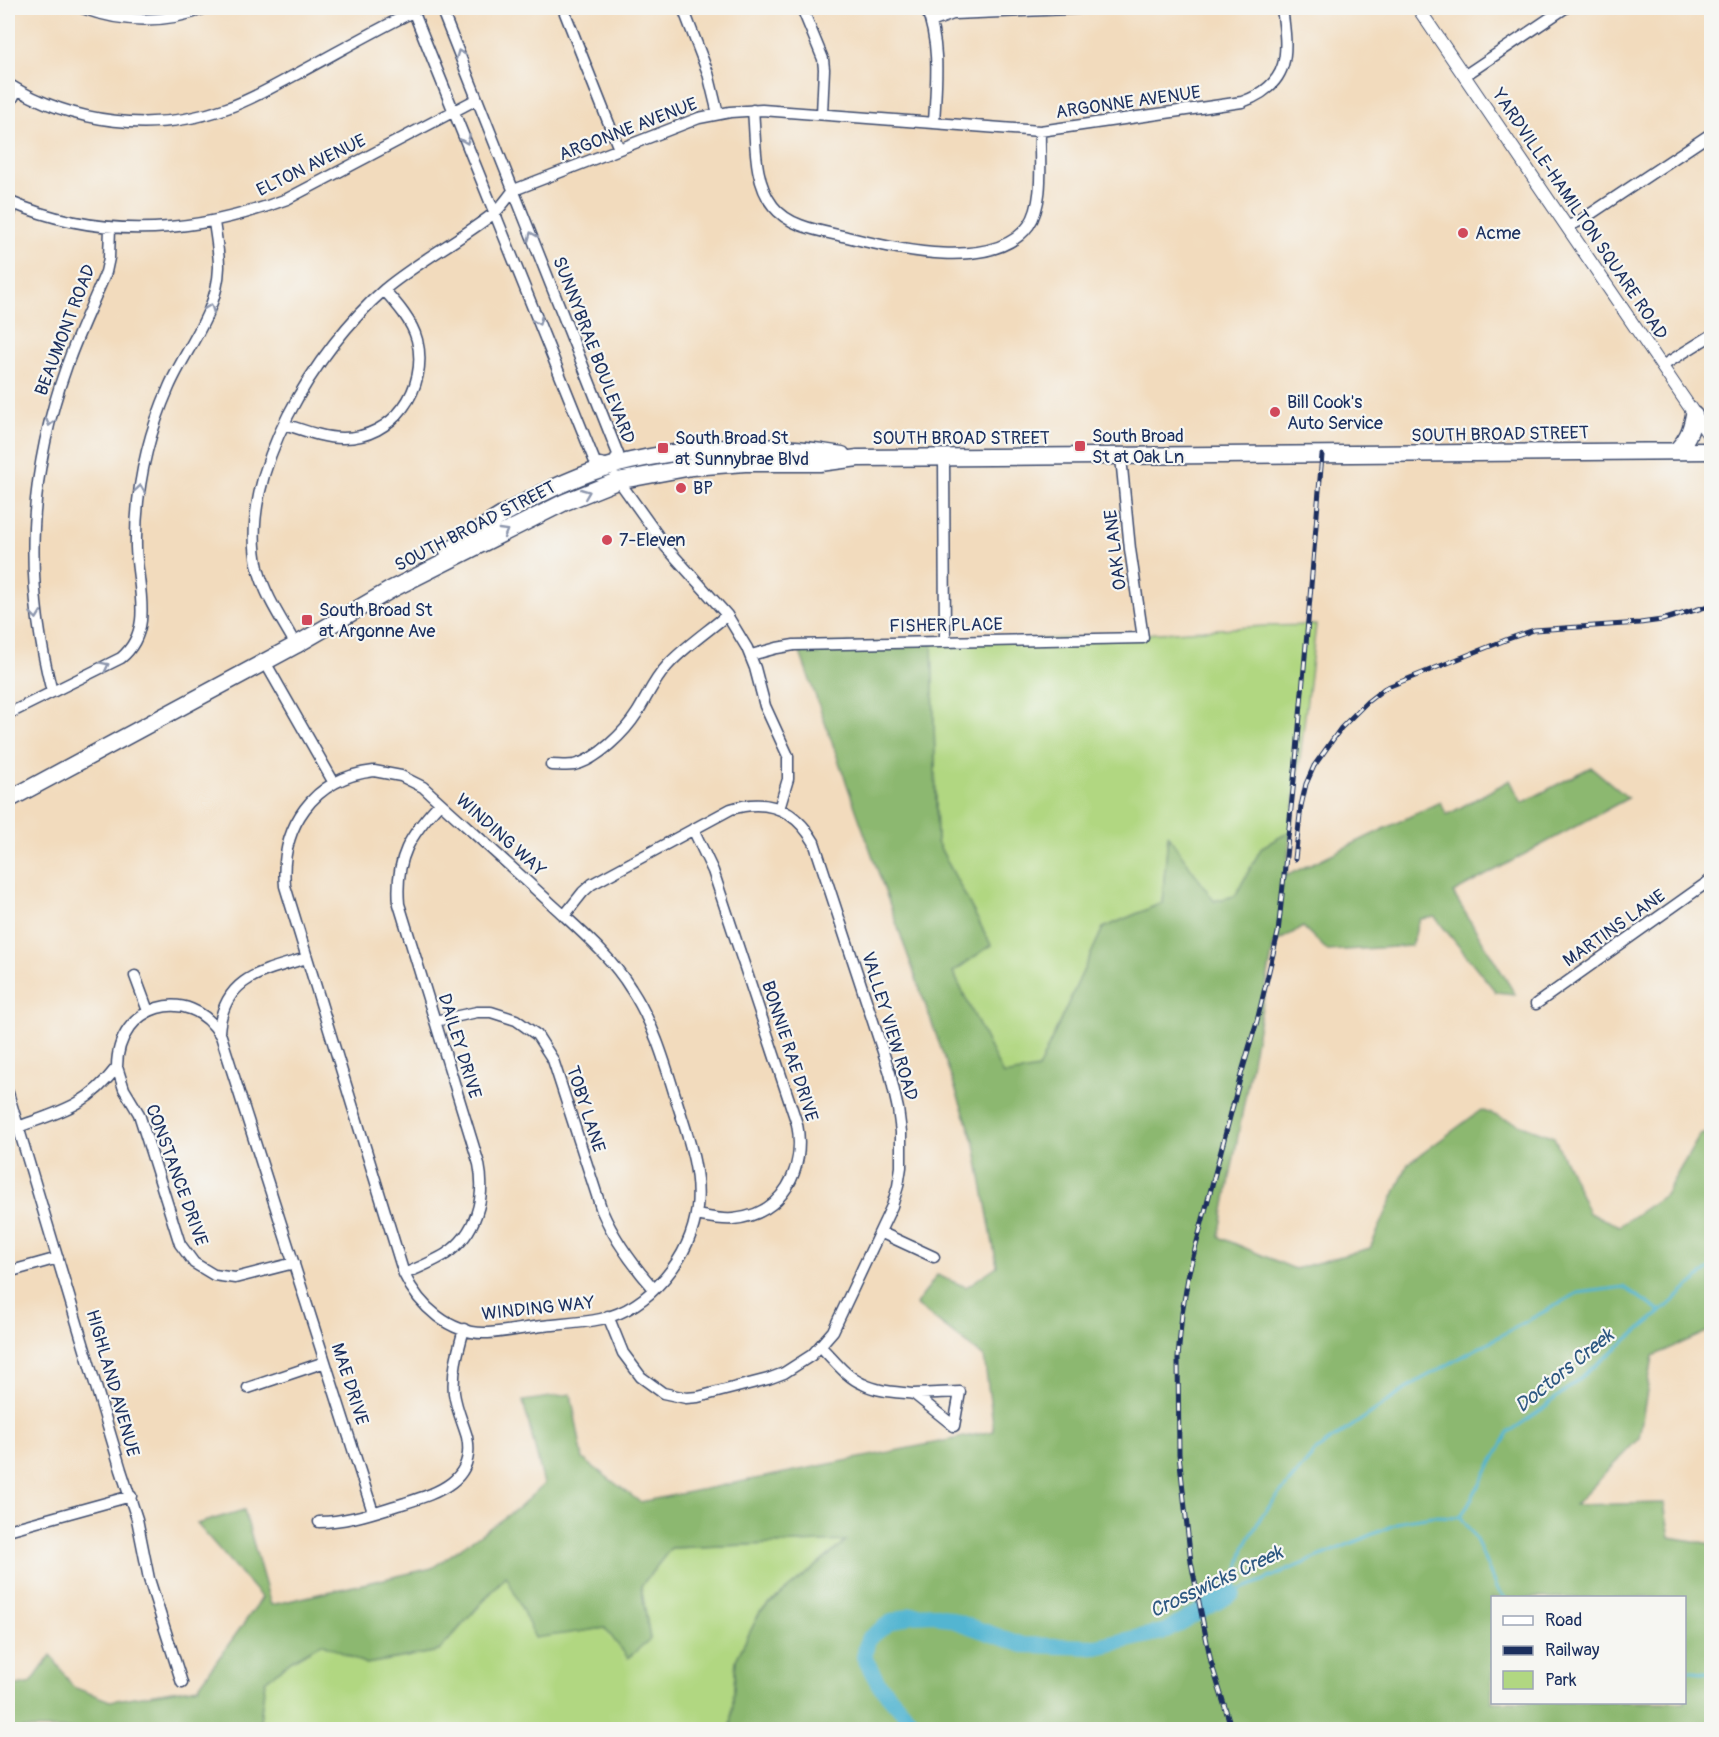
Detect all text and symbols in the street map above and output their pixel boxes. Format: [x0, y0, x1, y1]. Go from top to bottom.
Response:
one-way arrow [455, 50, 467, 61]
street label: ARGONNE AVENUE [1054, 81, 1202, 124]
street label: YARDVILLE-HAMILTON SQUARE ROAD [1486, 84, 1672, 344]
street label: ARGONNE AVENUE [556, 93, 701, 166]
street label: ELTON AVENUE [253, 129, 370, 202]
one-way arrow [458, 134, 471, 144]
place label: Acme [1475, 222, 1521, 245]
marker: Acme [1456, 226, 1470, 240]
one-way arrow [527, 231, 539, 242]
street label: SUNNYBRAE BOULEVARD [547, 253, 640, 447]
street label: BEAUMONT ROAD [30, 261, 101, 399]
one-way arrow [203, 303, 215, 314]
one-way arrow [531, 314, 543, 325]
place label: Bill Cook's Auto Service [1287, 391, 1383, 435]
marker: Bill Cook's Auto Service [1268, 405, 1282, 419]
one-way arrow [45, 416, 57, 427]
street label: SOUTH BROAD STREET [1411, 421, 1589, 448]
place label: South Broad St at Oak Ln [1092, 425, 1184, 469]
place label: South Broad St at Sunnybrae Blvd [675, 427, 809, 471]
street label: SOUTH BROAD STREET [872, 427, 1050, 450]
marker: South Broad St at Oak Ln [1073, 439, 1087, 453]
marker: South Broad St at Sunnybrae Blvd [656, 441, 670, 455]
street label: SOUTH BROAD STREET [391, 476, 560, 577]
place label: BP [693, 477, 713, 500]
marker: BP [674, 481, 688, 495]
one-way arrow [134, 484, 146, 493]
one-way arrow [580, 488, 591, 501]
street label: OAK LANE [1099, 508, 1132, 592]
one-way arrow [498, 528, 508, 540]
place label: 7-Eleven [619, 529, 686, 552]
marker: 7-Eleven [600, 533, 614, 547]
place label: South Broad St at Argonne Ave [319, 599, 435, 643]
one-way arrow [29, 611, 42, 620]
marker: South Broad St at Argonne Ave [300, 613, 314, 627]
street label: FISHER PLACE [889, 613, 1003, 638]
one-way arrow [98, 662, 109, 673]
street label: WINDING WAY [451, 789, 551, 882]
street label: MARTINS LANE [1559, 885, 1670, 972]
street label: VALLEY VIEW ROAD [856, 949, 923, 1103]
street label: BONNIE RAE DRIVE [756, 978, 823, 1124]
street label: DAILEY DRIVE [433, 991, 486, 1102]
street label: TOBY LANE [561, 1063, 610, 1155]
street label: CONSTANCE DRIVE [140, 1101, 213, 1249]
street label: WINDING WAY [480, 1291, 596, 1326]
street label: HIGHLAND AVENUE [81, 1307, 145, 1459]
water label: Doctors Creek [1510, 1322, 1620, 1418]
street label: MAE DRIVE [325, 1340, 374, 1428]
water label: Crosswicks Creek [1146, 1539, 1288, 1623]
legend [1491, 1596, 1686, 1704]
text: Road [1545, 1609, 1582, 1632]
text: Railway [1545, 1639, 1600, 1662]
text: Park [1545, 1669, 1577, 1692]

